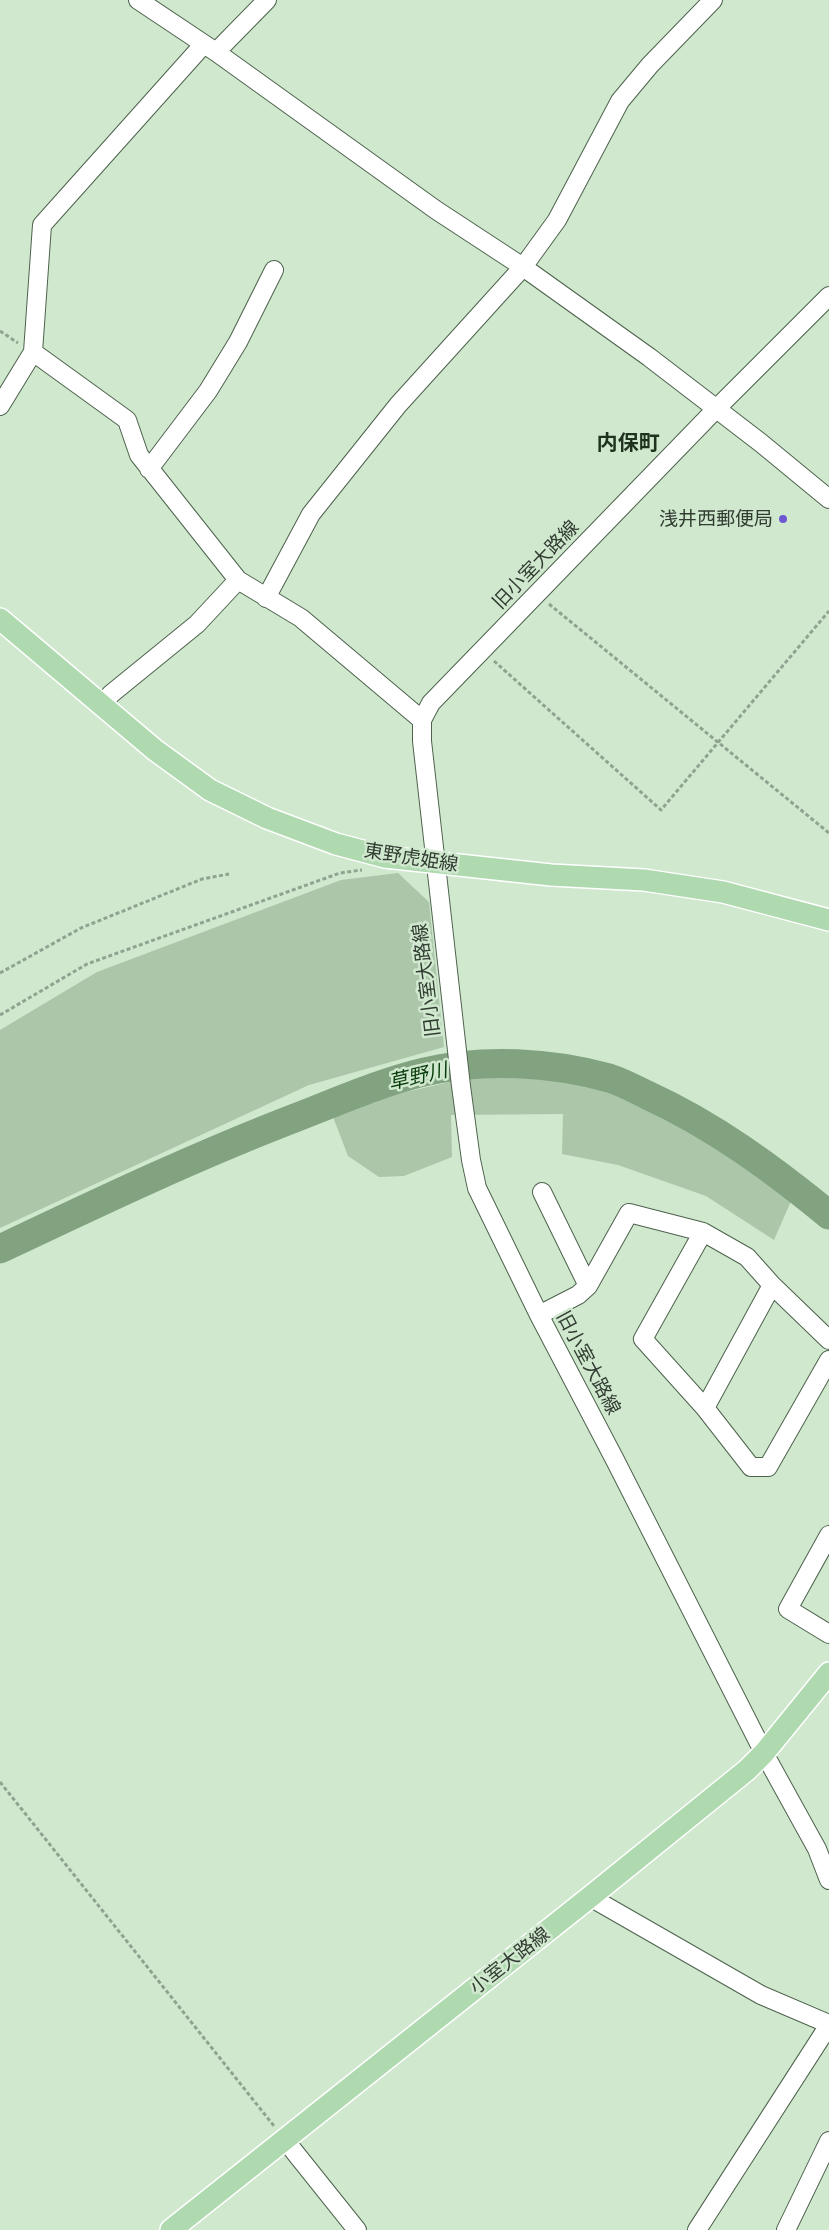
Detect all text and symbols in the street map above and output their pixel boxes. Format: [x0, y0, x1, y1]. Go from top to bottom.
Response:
district label: 内保町 [597, 431, 659, 457]
place label: 浅井西郵便局 [659, 508, 773, 530]
marker: 浅井西郵便局 [777, 513, 789, 525]
street label: 旧小室大路線 [488, 516, 584, 614]
street label: 東野虎姫線 [362, 839, 460, 877]
street label: 旧小室大路線 [409, 922, 445, 1038]
water label: 草野川 [386, 1059, 450, 1095]
street label: 旧小室大路線 [551, 1307, 625, 1419]
street label: 小室大路線 [466, 1923, 554, 1999]

